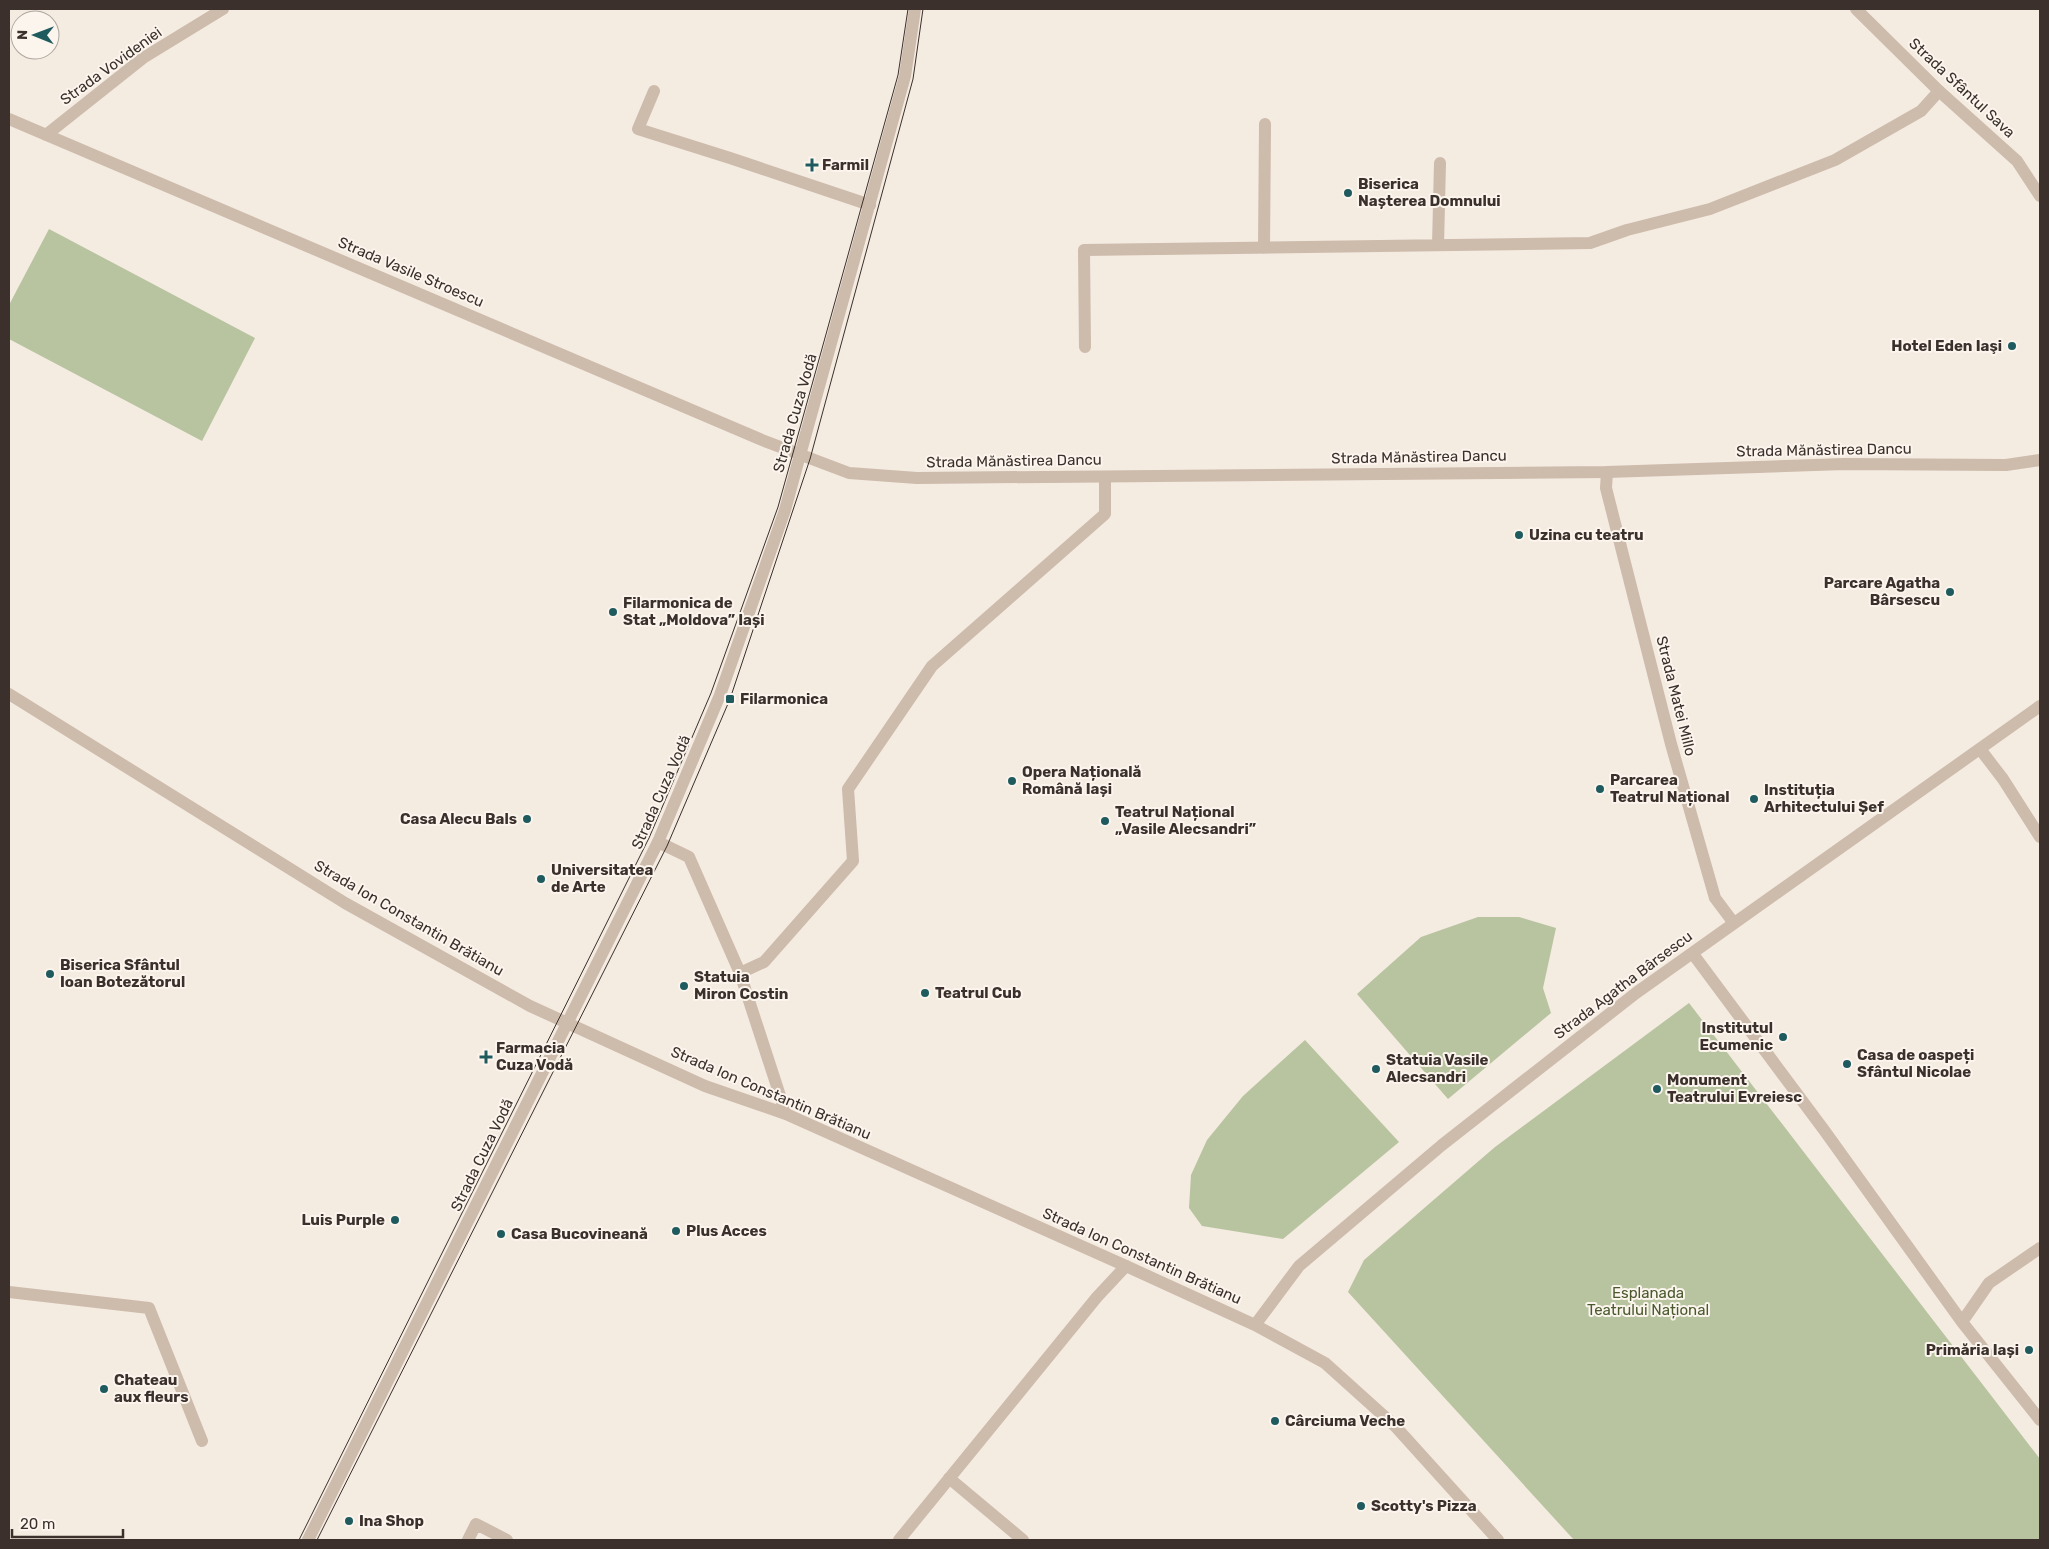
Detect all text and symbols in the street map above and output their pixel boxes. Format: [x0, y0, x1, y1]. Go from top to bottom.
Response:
north arrow [10, 10, 60, 60]
street label: Strada Vovideniei [57, 23, 165, 109]
text: N [14, 30, 31, 40]
street label: Strada Sfântul Sava [1905, 34, 2019, 142]
place label: Farmil [822, 156, 869, 174]
marker: Farmil [806, 159, 818, 171]
place label: Biserica Nașterea Domnului [1358, 175, 1501, 210]
marker: Biserica Nașterea Domnului [1342, 187, 1354, 199]
street label: Strada Vasile Stroescu [335, 233, 487, 311]
place label: Hotel Eden Iaşi [1891, 337, 2002, 355]
marker: Hotel Eden Iaşi [2006, 340, 2018, 352]
street label: Strada Cuza Vodă [769, 351, 821, 475]
street label: Strada Mănăstirea Dancu [1736, 439, 1912, 461]
street label: Strada Mănăstirea Dancu [1331, 446, 1507, 468]
street label: Strada Mănăstirea Dancu [926, 450, 1102, 472]
place label: Uzina cu teatru [1529, 526, 1644, 544]
marker: Uzina cu teatru [1513, 529, 1525, 541]
place label: Parcare Agatha Bârsescu [1824, 574, 1940, 609]
marker: Parcare Agatha Bârsescu [1944, 586, 1956, 598]
place label: Filarmonica de Stat „Moldova” Iași [623, 594, 765, 629]
marker: Filarmonica de Stat „Moldova” Iași [607, 606, 619, 618]
street label: Strada Matei Millo [1652, 634, 1700, 758]
place label: Filarmonica [740, 690, 828, 708]
marker: Filarmonica [724, 693, 736, 705]
street label: Strada Cuza Vodă [628, 732, 694, 852]
place label: Opera Națională Română Iași [1022, 763, 1142, 798]
place label: Parcarea Teatrul Național [1610, 771, 1730, 806]
marker: Opera Națională Română Iași [1006, 775, 1018, 787]
place label: Instituția Arhitectului Șef [1764, 781, 1884, 816]
marker: Parcarea Teatrul Național [1594, 783, 1606, 795]
marker: Instituția Arhitectului Șef [1748, 793, 1760, 805]
place label: Teatrul Național „Vasile Alecsandri” [1115, 803, 1256, 838]
place label: Casa Alecu Bals [400, 810, 517, 828]
marker: Casa Alecu Bals [521, 813, 533, 825]
marker: Teatrul Național „Vasile Alecsandri” [1099, 815, 1111, 827]
street label: Strada Ion Constantin Brătianu [311, 856, 507, 980]
place label: Universitatea de Arte [551, 861, 653, 896]
marker: Universitatea de Arte [535, 873, 547, 885]
street label: Strada Agatha Bârsescu [1550, 927, 1696, 1043]
place label: Biserica Sfântul Ioan Botezătorul [60, 956, 185, 991]
marker: Biserica Sfântul Ioan Botezătorul [44, 968, 56, 980]
place label: Statuia Miron Costin [694, 968, 788, 1003]
marker: Statuia Miron Costin [678, 980, 690, 992]
place label: Teatrul Cub [935, 984, 1021, 1002]
marker: Teatrul Cub [919, 987, 931, 999]
place label: Institutul Ecumenic [1700, 1019, 1773, 1054]
marker: Institutul Ecumenic [1777, 1031, 1789, 1043]
place label: Farmacia Cuza Vodă [496, 1039, 573, 1074]
street label: Strada Ion Constantin Brătianu [668, 1043, 874, 1143]
place label: Casa de oaspeți Sfântul Nicolae [1857, 1046, 1974, 1081]
marker: Farmacia Cuza Vodă [480, 1051, 492, 1063]
place label: Statuia Vasile Alecsandri [1386, 1051, 1489, 1086]
marker: Casa de oaspeți Sfântul Nicolae [1841, 1058, 1853, 1070]
marker: Statuia Vasile Alecsandri [1370, 1063, 1382, 1075]
place label: Monument Teatrului Evreiesc [1667, 1071, 1802, 1106]
marker: Monument Teatrului Evreiesc [1651, 1083, 1663, 1095]
street label: Strada Cuza Vodă [447, 1096, 517, 1214]
street label: Strada Ion Constantin Brătianu [1040, 1204, 1244, 1308]
place label: Luis Purple [302, 1211, 385, 1229]
marker: Luis Purple [389, 1214, 401, 1226]
place label: Plus Acces [686, 1222, 767, 1240]
place label: Casa Bucovineană [511, 1225, 648, 1243]
marker: Plus Acces [670, 1225, 682, 1237]
marker: Casa Bucovineană [495, 1228, 507, 1240]
park label: Esplanada Teatrului Național [1587, 1284, 1709, 1319]
place label: Primăria Iași [1926, 1341, 2019, 1359]
marker: Primăria Iași [2023, 1344, 2035, 1356]
place label: Chateau aux fleurs [114, 1371, 188, 1406]
marker: Chateau aux fleurs [98, 1383, 110, 1395]
place label: Cârciuma Veche [1285, 1412, 1405, 1430]
marker: Cârciuma Veche [1269, 1415, 1281, 1427]
place label: Scotty's Pizza [1371, 1497, 1477, 1515]
marker: Scotty's Pizza [1355, 1500, 1367, 1512]
scale bar [12, 1506, 124, 1538]
place label: Ina Shop [359, 1512, 424, 1530]
text: 20 m [20, 1515, 55, 1533]
marker: Ina Shop [343, 1515, 355, 1527]

